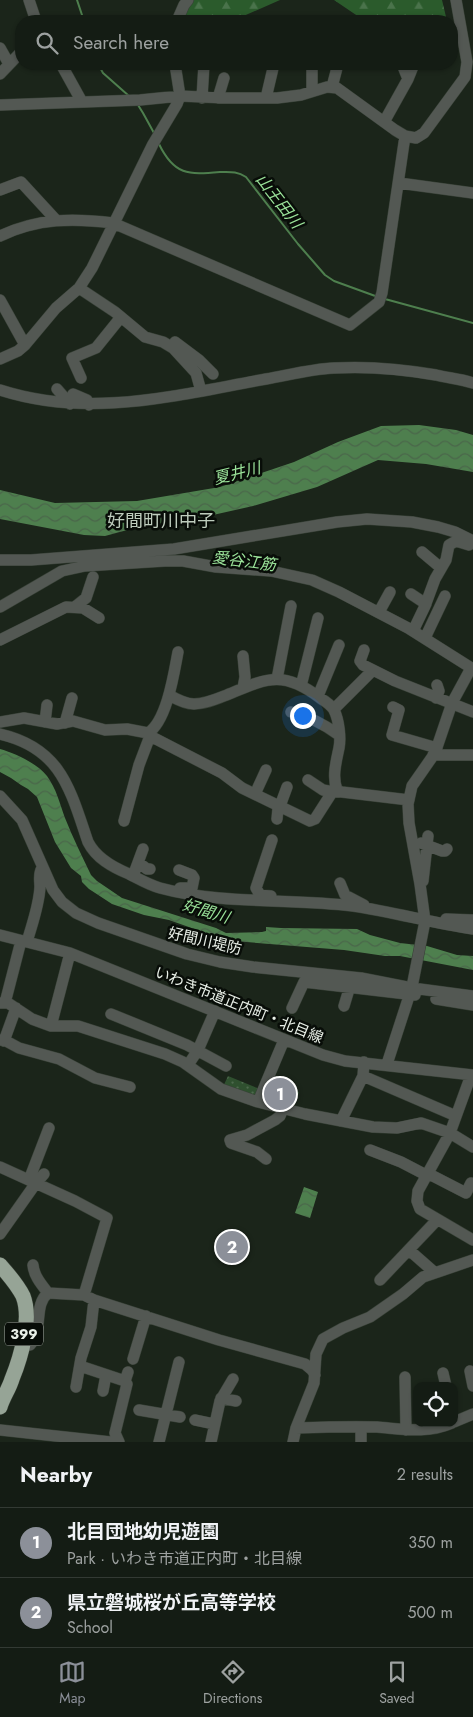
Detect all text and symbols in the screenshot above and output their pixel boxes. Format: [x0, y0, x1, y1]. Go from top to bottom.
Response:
search box [15, 15, 458, 70]
icon: search [33, 29, 61, 57]
text: Search here [73, 29, 169, 56]
water label: 山王田川 [250, 169, 309, 235]
water label: 夏井川 [211, 456, 265, 490]
district label: 好間町川中子 [107, 508, 215, 534]
water label: 愛谷江筋 [211, 546, 280, 577]
your location [290, 703, 316, 729]
water label: 好間川 [180, 893, 234, 930]
street label: 好間川堤防 [166, 922, 244, 960]
street label: いわき市道正内町・北目線 [151, 961, 327, 1049]
pin: 1 [264, 1075, 296, 1113]
pin: 2 [216, 1228, 248, 1266]
road number: 399 [5, 1322, 43, 1346]
map controls [413, 1382, 458, 1427]
button: locate [413, 1382, 458, 1427]
text: Nearby [20, 1460, 92, 1490]
text: 2 results [397, 1463, 453, 1486]
text: 北目団地幼児遊園 [67, 1518, 219, 1545]
text: 1 [32, 1531, 40, 1554]
text: 350 m [408, 1531, 453, 1554]
text: Park · いわき市道正内町・北目線 [67, 1547, 302, 1570]
text: 県立磐城桜が丘高等学校 [67, 1589, 276, 1616]
text: 2 [31, 1601, 41, 1624]
text: 500 m [407, 1601, 453, 1624]
text: School [67, 1616, 113, 1639]
tab: Map [58, 1658, 86, 1708]
tab: Directions [203, 1658, 262, 1708]
tab: Saved [379, 1658, 415, 1708]

